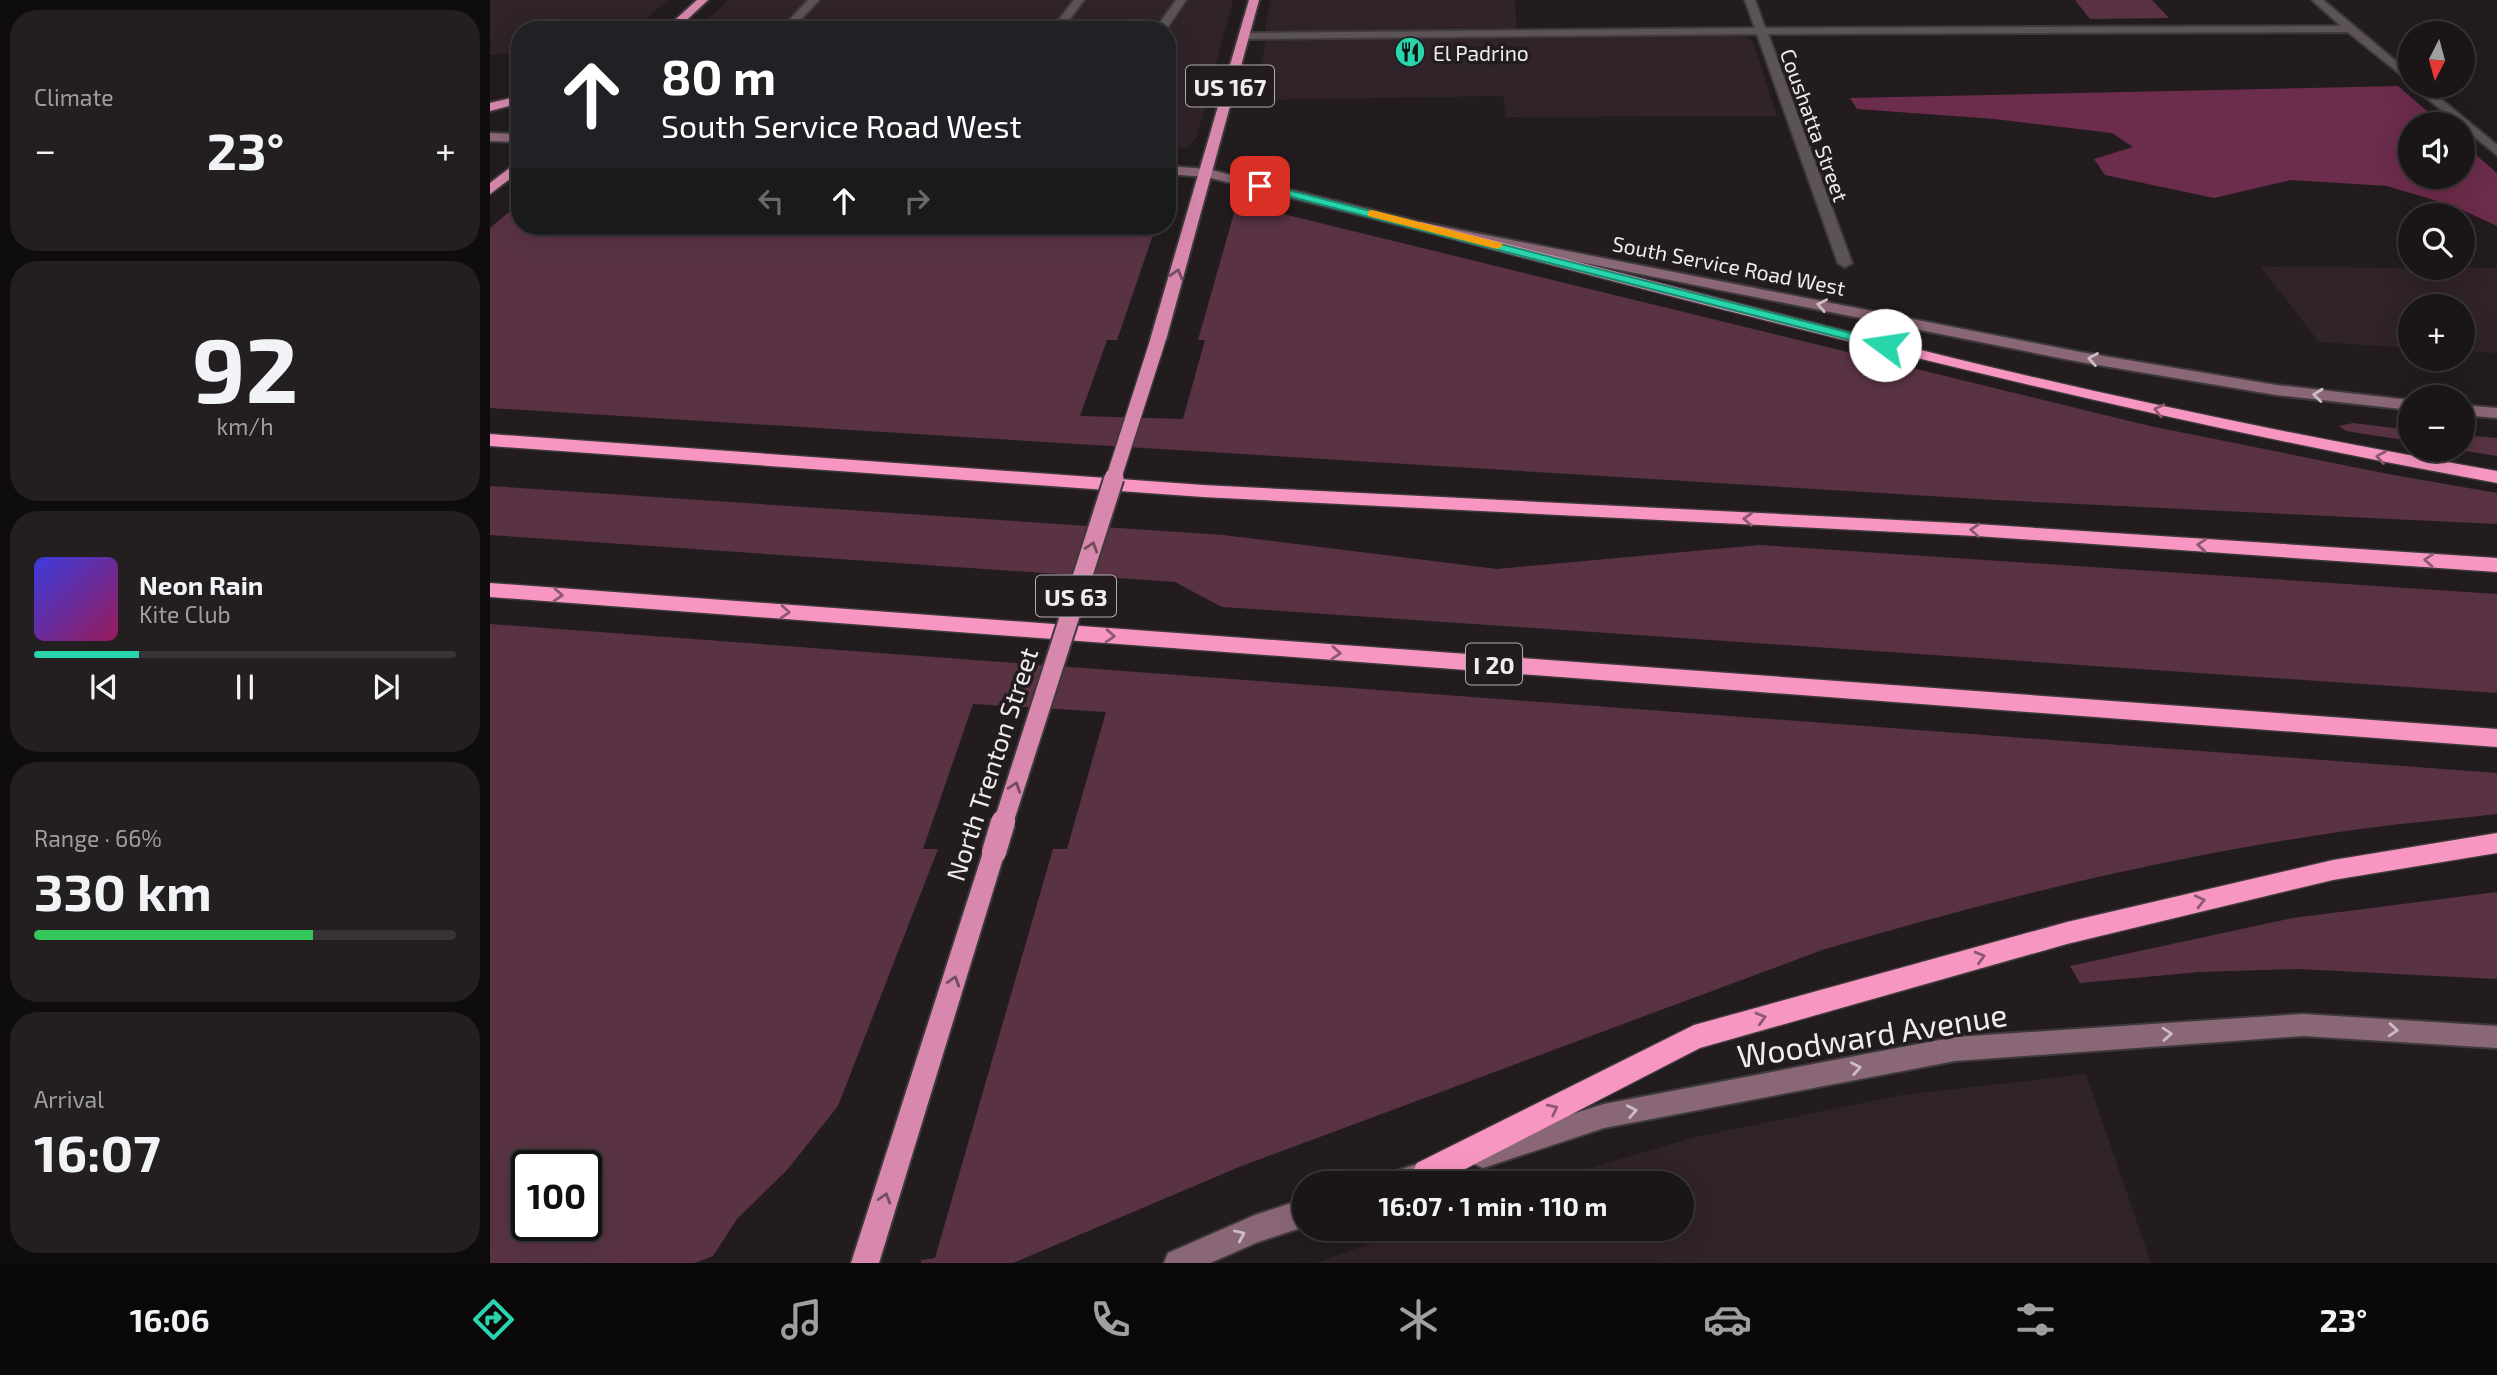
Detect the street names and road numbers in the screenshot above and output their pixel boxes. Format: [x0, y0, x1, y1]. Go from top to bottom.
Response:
street label: Coushatta Street [1776, 45, 1854, 205]
road number: US 167 [1186, 66, 1274, 106]
street label: South Service Road West [1610, 230, 1848, 300]
road number: US 63 [1036, 576, 1116, 616]
street label: North Trenton Street [939, 643, 1043, 885]
road number: I 20 [1466, 644, 1522, 684]
street label: Woodward Avenue [1734, 994, 2010, 1074]

